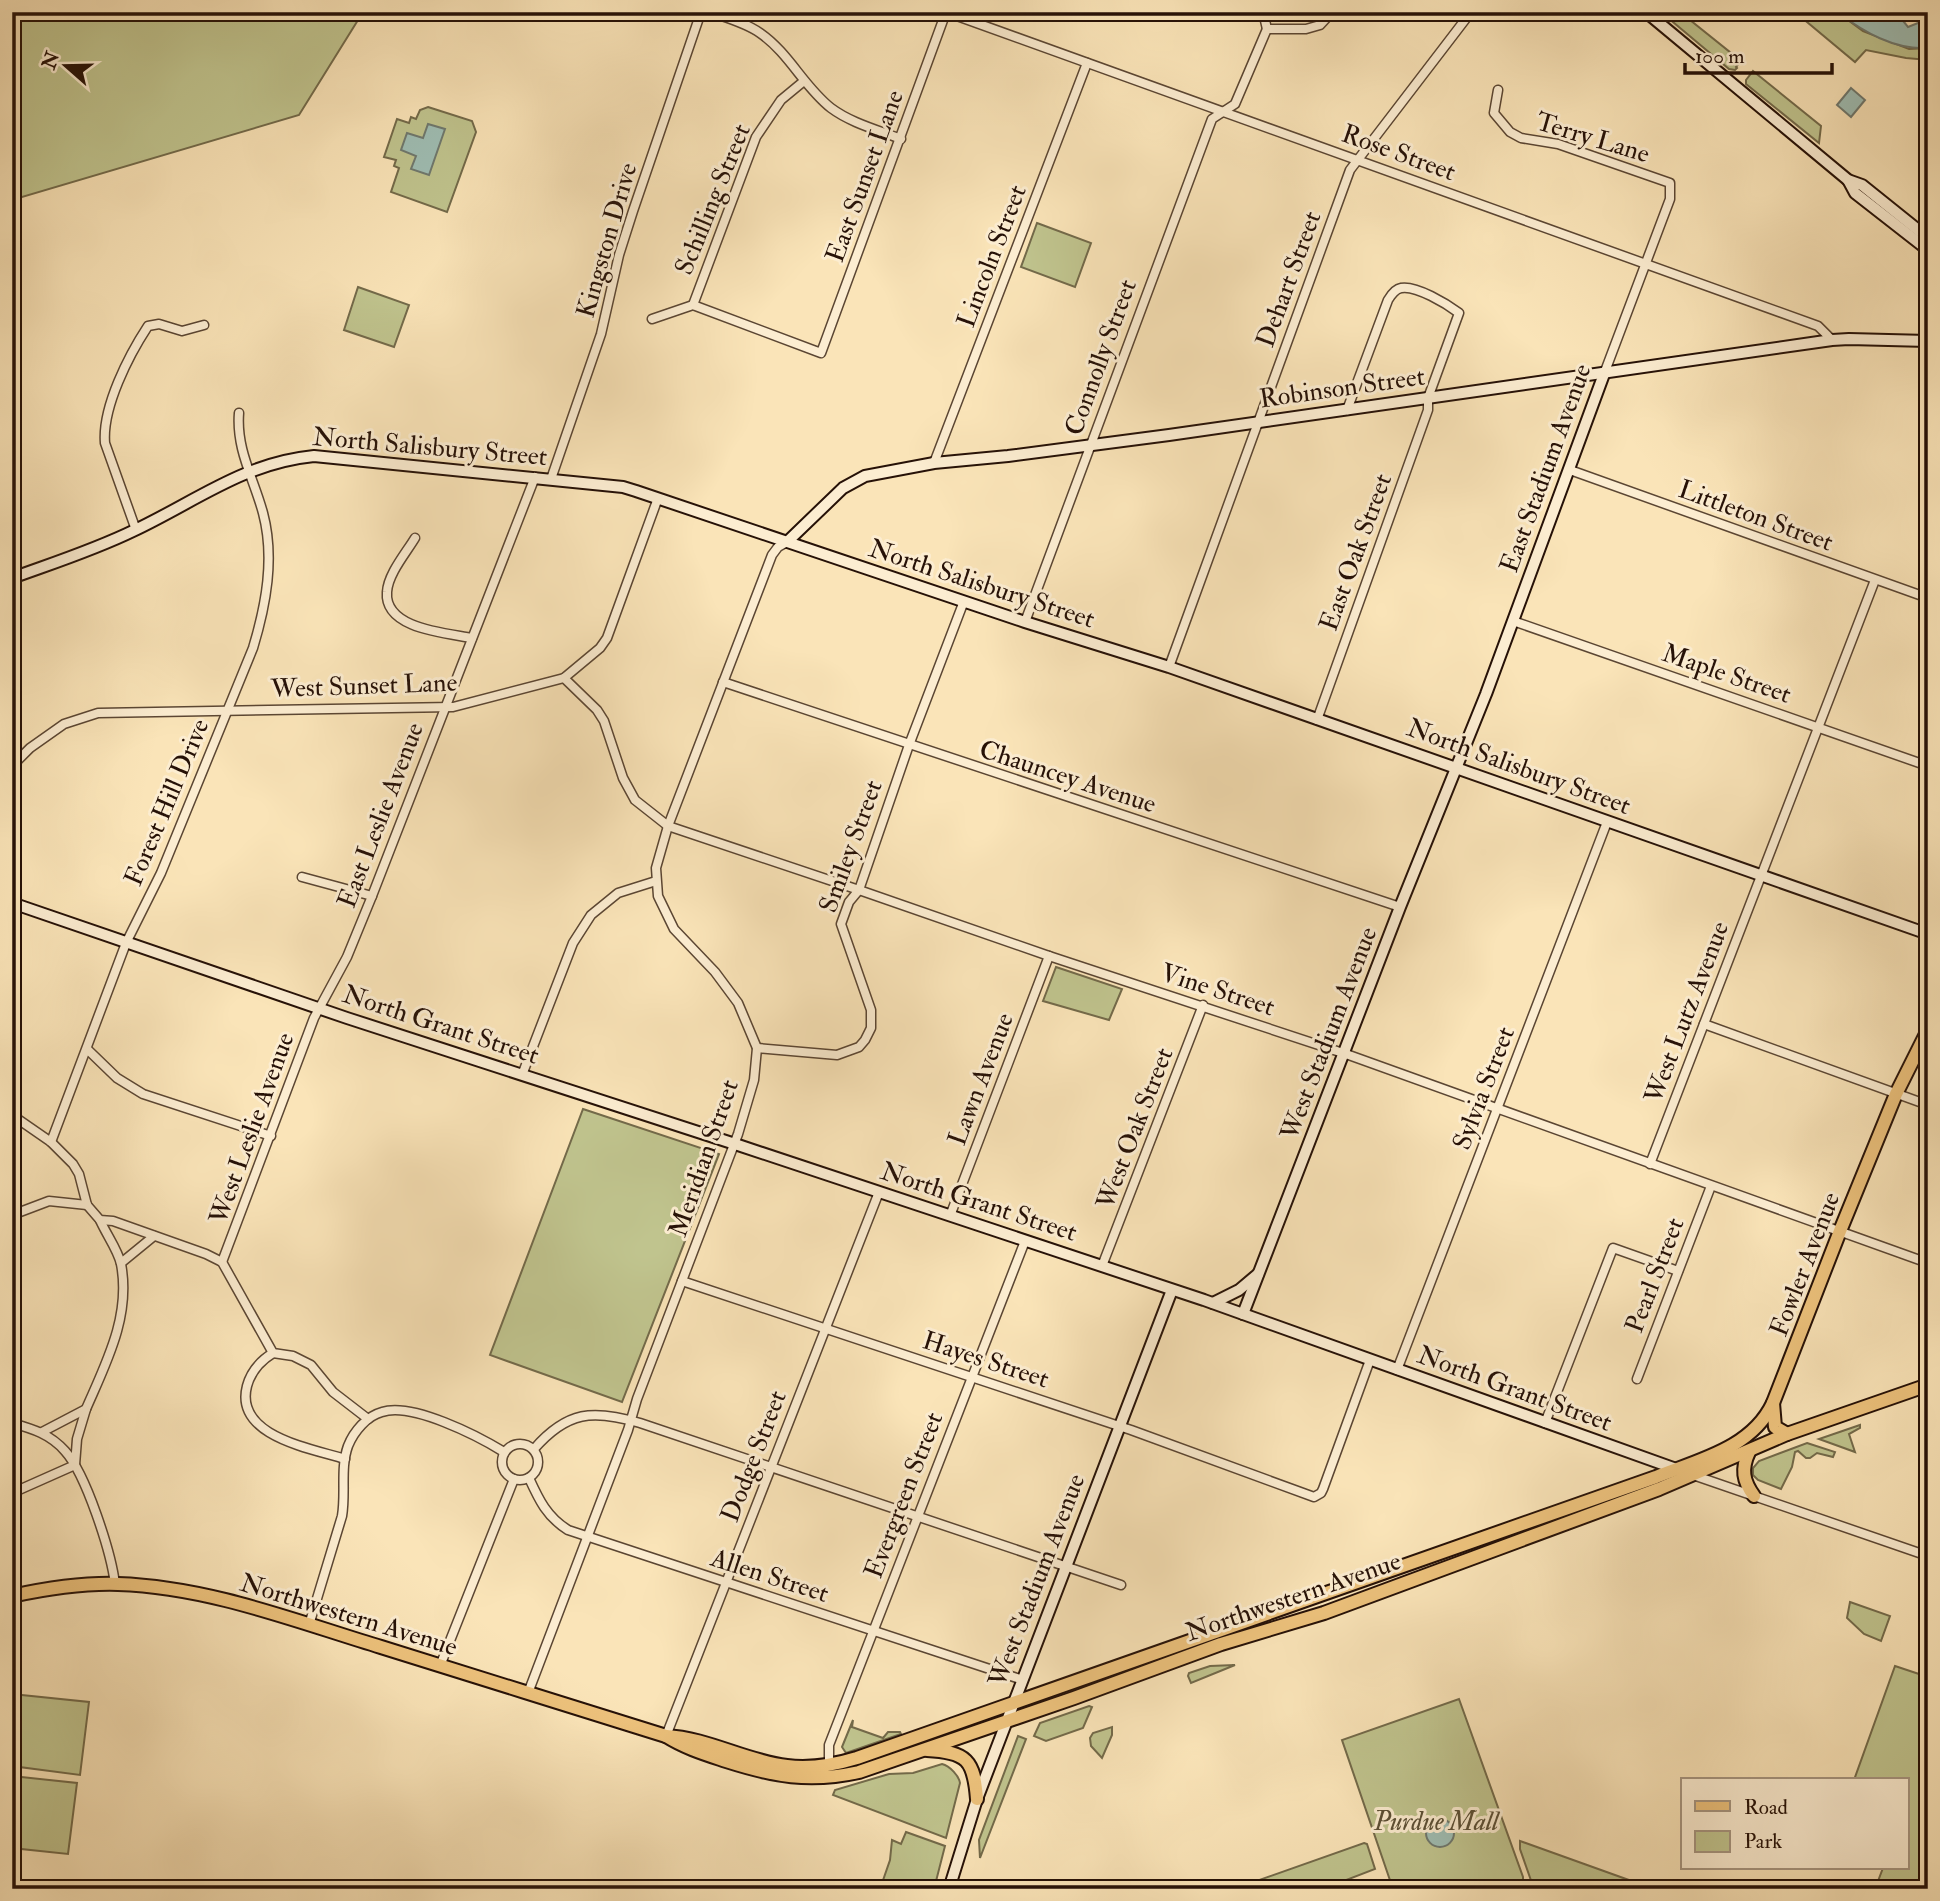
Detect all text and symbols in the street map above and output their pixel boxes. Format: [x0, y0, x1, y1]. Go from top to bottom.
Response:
north arrow [32, 32, 102, 102]
scale bar [1685, 32, 1832, 76]
text: 100 m [1695, 43, 1745, 70]
text: N [36, 48, 65, 74]
street label: East Sunset Lane [819, 86, 911, 267]
street label: Terry Lane [1532, 106, 1653, 170]
street label: Rose Street [1337, 118, 1460, 188]
street label: Schilling Street [668, 119, 758, 280]
street label: Kingston Drive [570, 159, 644, 321]
street label: Lincoln Street [950, 181, 1034, 332]
street label: Dehart Street [1250, 207, 1328, 352]
street label: Connolly Street [1058, 275, 1144, 440]
street label: East Stadium Avenue [1493, 359, 1599, 577]
street label: Robinson Street [1257, 361, 1427, 415]
street label: North Salisbury Street [311, 421, 549, 473]
street label: East Oak Street [1313, 469, 1399, 635]
street label: Littleton Street [1674, 473, 1837, 559]
street label: North Salisbury Street [865, 532, 1099, 636]
street label: Maple Street [1658, 637, 1795, 712]
street label: West Sunset Lane [269, 667, 458, 705]
street label: North Salisbury Street [1403, 712, 1635, 822]
street label: Forest Hill Drive [117, 714, 216, 891]
street label: East Leslie Avenue [331, 718, 431, 913]
street label: Chauncey Avenue [975, 733, 1160, 821]
street label: Smiley Street [812, 776, 890, 917]
street label: West Lutz Avenue [1637, 917, 1736, 1109]
street label: West Stadium Avenue [1273, 922, 1384, 1145]
street label: Vine Street [1157, 957, 1279, 1023]
street label: North Grant Street [339, 978, 543, 1072]
street label: Lawn Avenue [941, 1008, 1021, 1150]
street label: Sylvia Street [1446, 1022, 1522, 1154]
street label: West Leslie Avenue [202, 1028, 301, 1229]
street label: West Oak Street [1089, 1043, 1180, 1214]
street label: Meridian Street [662, 1076, 746, 1241]
street label: North Grant Street [877, 1155, 1081, 1249]
street label: Fowler Avenue [1763, 1188, 1847, 1341]
street label: Pearl Street [1618, 1213, 1691, 1337]
street label: Hayes Street [918, 1325, 1053, 1395]
street label: North Grant Street [1413, 1339, 1616, 1439]
street label: Dodge Street [714, 1386, 794, 1527]
street label: Evergreen Street [858, 1408, 950, 1583]
street label: West Stadium Avenue [981, 1469, 1092, 1692]
street label: Allen Street [706, 1542, 833, 1610]
street label: Northwestern Avenue [1182, 1545, 1405, 1649]
street label: Northwestern Avenue [236, 1567, 461, 1663]
legend [1681, 1778, 1909, 1870]
text: Road [1744, 1794, 1789, 1821]
park label: Purdue Mall [1373, 1806, 1500, 1838]
text: Park [1744, 1828, 1782, 1855]

